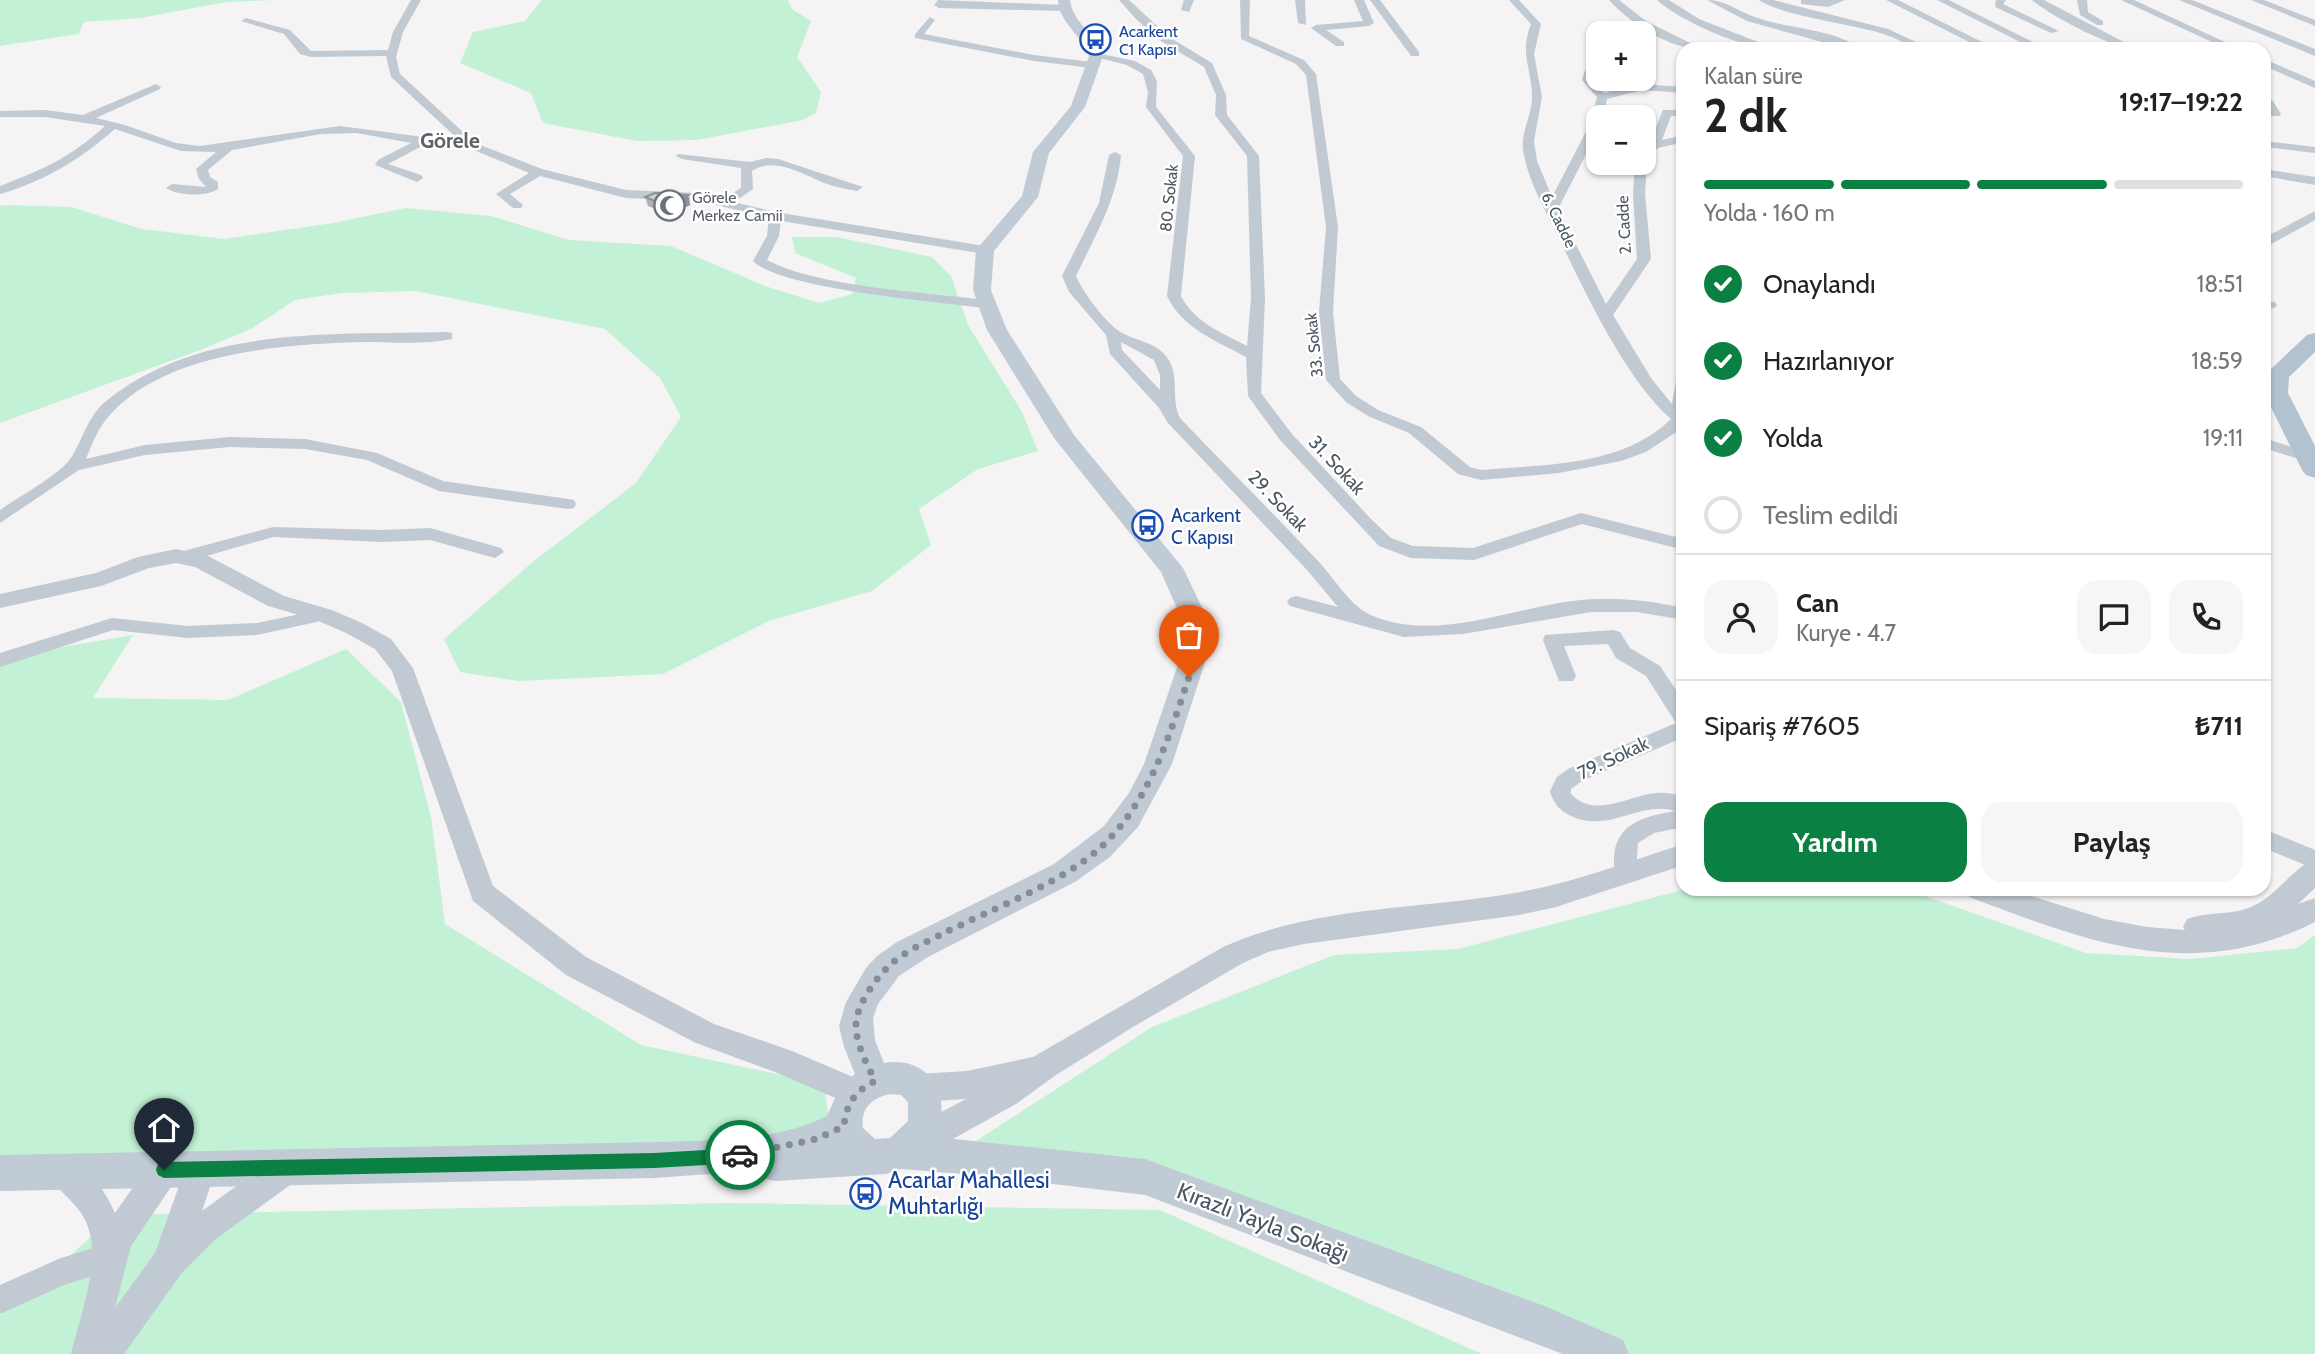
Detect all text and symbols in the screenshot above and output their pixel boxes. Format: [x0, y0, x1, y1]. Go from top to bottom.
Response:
map controls [1586, 21, 1656, 175]
button: + [1586, 21, 1656, 91]
place label: Acarkent C1 Kapısı [1119, 22, 1179, 59]
bus stop icon: Acarkent C1 Kapısı [1079, 23, 1113, 57]
text: Kalan süre [1704, 62, 1803, 90]
text: 19:17–19:22 [2119, 86, 2243, 118]
text: 2 dk [1704, 88, 1787, 144]
button: − [1586, 105, 1656, 175]
district label: Görele [420, 128, 480, 153]
street label: 80. Sokak [1156, 163, 1182, 233]
place label: Görele Merkez Camii [692, 188, 783, 225]
mosque icon: Görele Merkez Camii [652, 189, 686, 223]
street label: 6. Cadde [1537, 189, 1581, 251]
street label: 2. Cadde [1613, 195, 1635, 255]
text: Yolda · 160 m [1704, 199, 1835, 227]
icon: check [1704, 265, 1742, 303]
text: Onaylandı [1763, 268, 1876, 300]
text: 18:51 [2197, 270, 2243, 298]
street label: 33. Sokak [1301, 311, 1327, 378]
icon: check [1704, 342, 1742, 380]
text: Hazırlanıyor [1763, 345, 1894, 377]
text: 18:59 [2191, 347, 2243, 375]
icon: check [1704, 419, 1742, 457]
text: Yolda [1763, 422, 1823, 454]
text: 19:11 [2203, 424, 2243, 452]
street label: 31. Sokak [1304, 431, 1370, 500]
street label: 29. Sokak [1243, 466, 1313, 537]
text: Teslim edildi [1763, 499, 1898, 531]
place label: Acarkent C Kapısı [1171, 504, 1242, 549]
bus stop icon: Acarkent C Kapısı [1131, 509, 1165, 543]
button: person [1704, 580, 1778, 654]
button: chat [2077, 580, 2151, 654]
button: phone [2169, 580, 2243, 654]
text: Can [1796, 587, 1839, 619]
pin [1159, 605, 1219, 677]
icon: bag [1170, 616, 1208, 654]
text: Kurye · 4.7 [1796, 619, 1896, 647]
text: Sipariş #7605 [1704, 710, 1860, 742]
text: ₺711 [2195, 710, 2243, 742]
street label: 79. Sokak [1574, 731, 1653, 784]
button: Yardım [1704, 802, 1967, 882]
button: Paylaş [1981, 802, 2243, 882]
pin [134, 1098, 194, 1170]
icon: home [145, 1109, 183, 1147]
courier [705, 1120, 775, 1190]
icon: car [721, 1136, 759, 1174]
place label: Acarlar Mahallesi Muhtarlığı [888, 1166, 1050, 1220]
bus stop icon: Acarlar Mahallesi Muhtarlığı [848, 1176, 882, 1210]
street label: Kırazlı Yayla Sokağı [1173, 1176, 1353, 1268]

